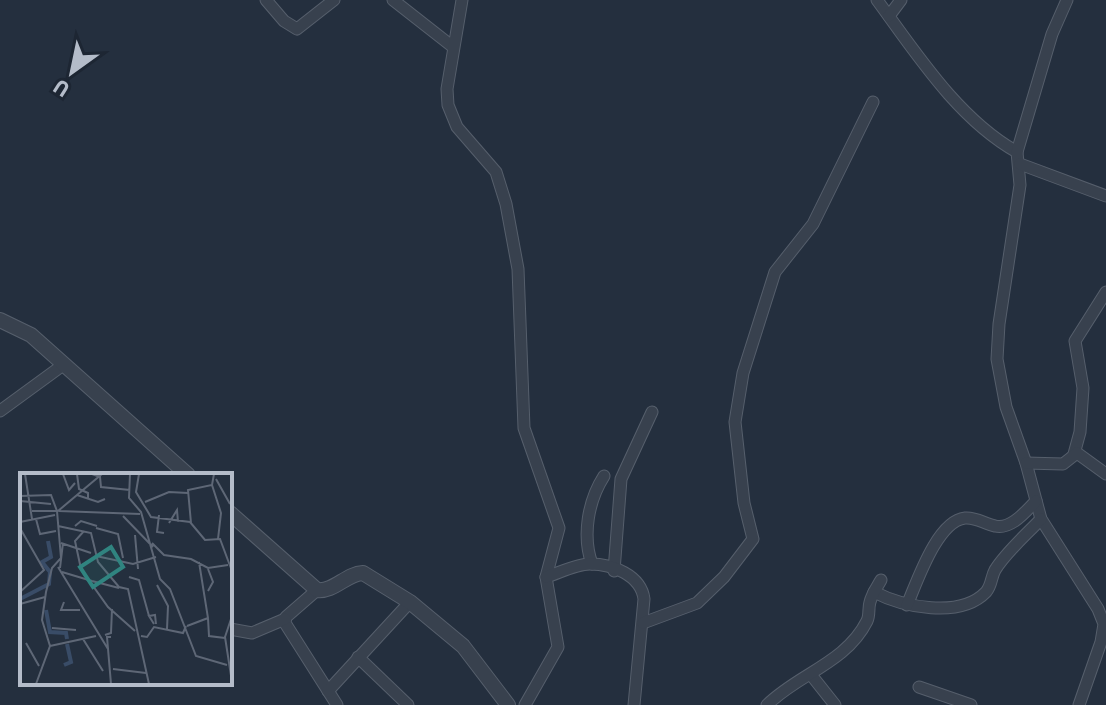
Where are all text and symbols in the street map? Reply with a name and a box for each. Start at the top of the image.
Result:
north arrow [32,32,112,112]
text: U [47,71,77,105]
inset map [20,473,232,685]

